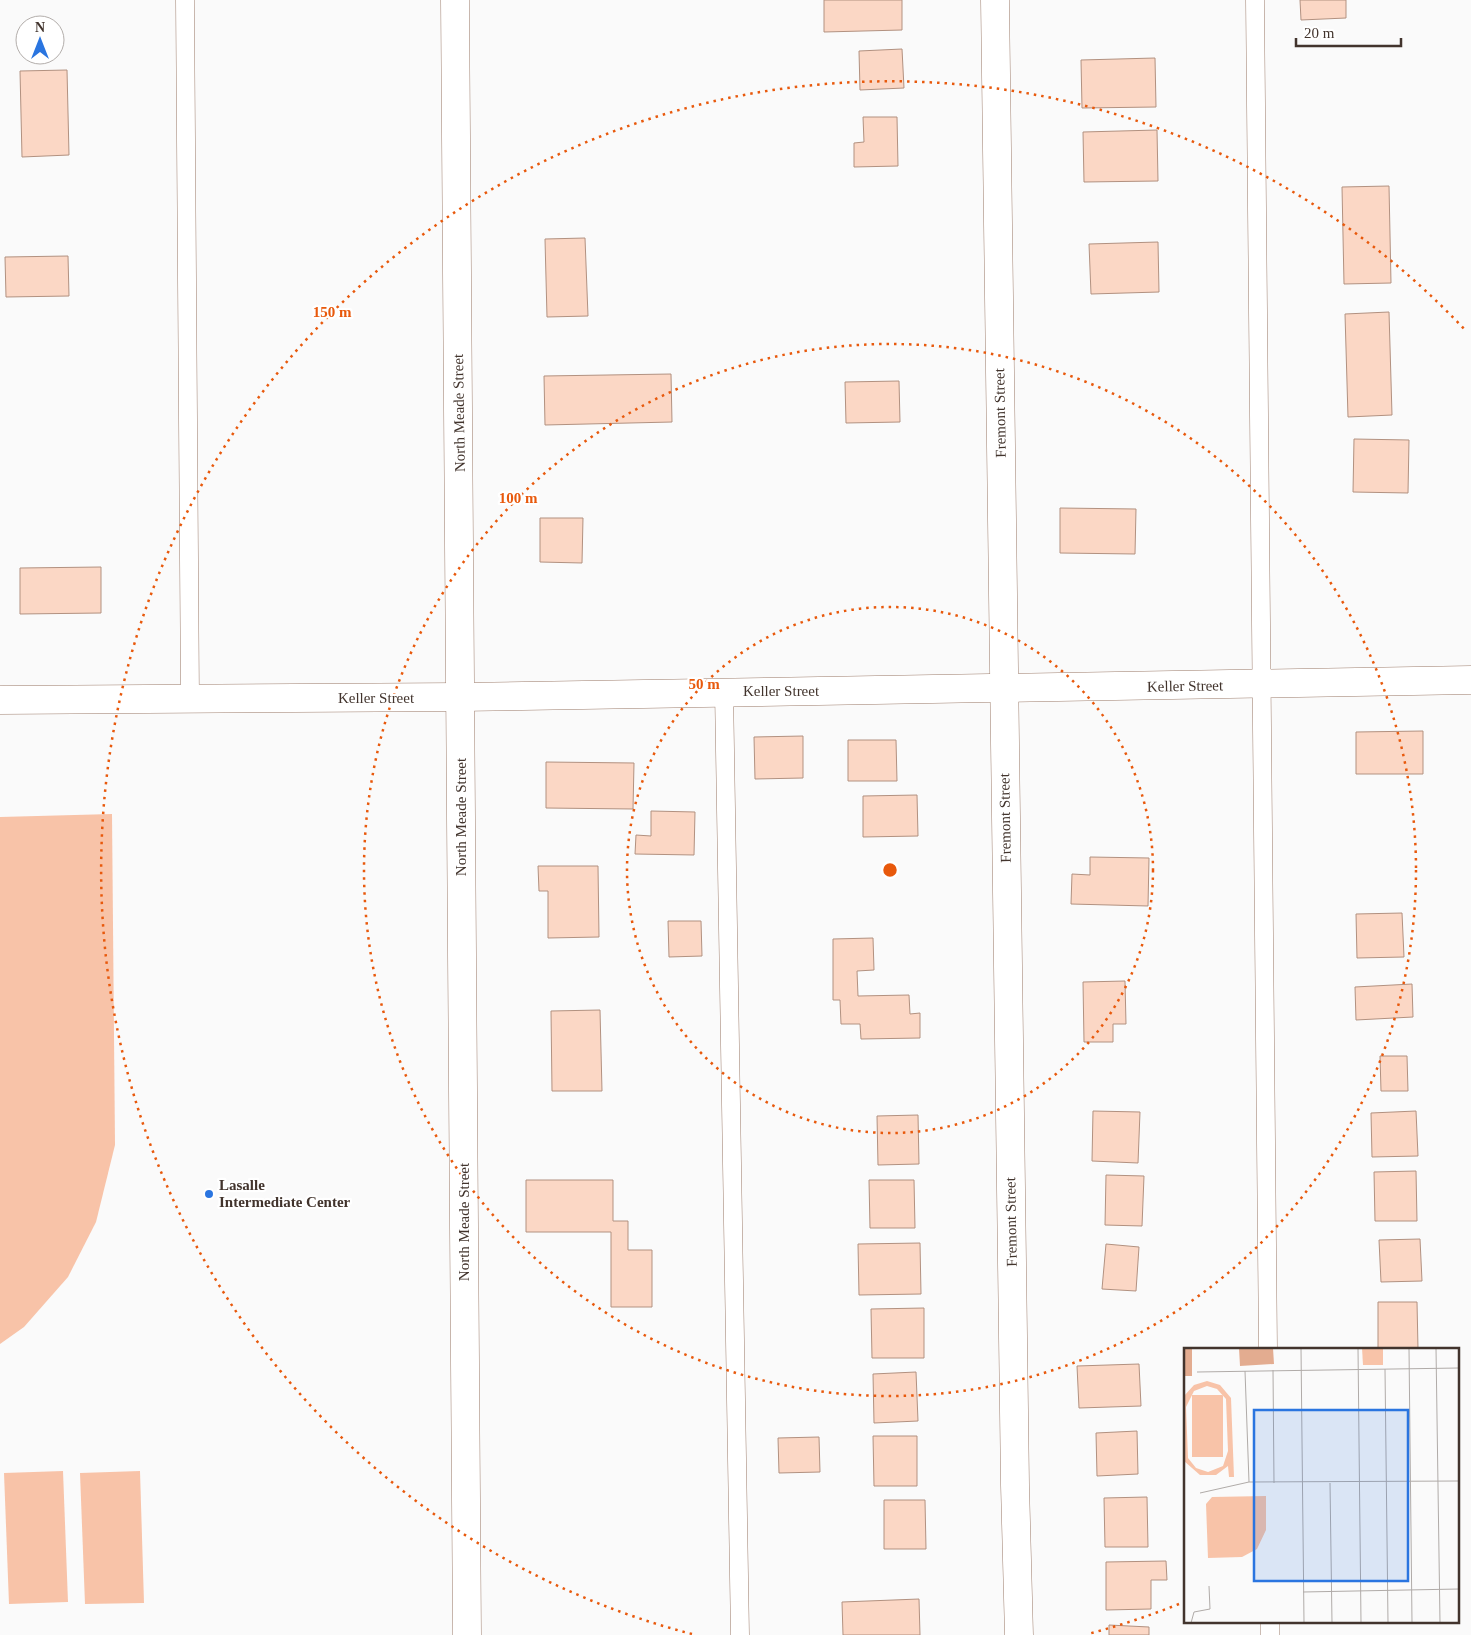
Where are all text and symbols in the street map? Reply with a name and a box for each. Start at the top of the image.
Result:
north arrow [15,15,65,65]
scale bar [1296,15,1401,47]
text: N [35,20,45,35]
text: 20 m [1304,25,1335,41]
text: 150 m [313,304,352,320]
street label: North Meade Street [450,353,468,472]
street label: Fremont Street [991,367,1009,458]
text: 100 m [499,490,538,506]
text: 50 m [688,676,720,692]
street label: Keller Street [1147,677,1224,695]
street label: Keller Street [743,683,820,699]
street label: Keller Street [338,690,415,706]
street label: North Meade Street [453,757,469,876]
street label: Fremont Street [996,772,1014,863]
centre of rings [881,861,899,879]
street label: North Meade Street [456,1162,472,1281]
street label: Fremont Street [1002,1176,1020,1267]
place label: Lasalle Intermediate Center [219,1177,351,1210]
marker: Lasalle Intermediate Center [203,1188,215,1200]
inset map [1184,1348,1458,1622]

